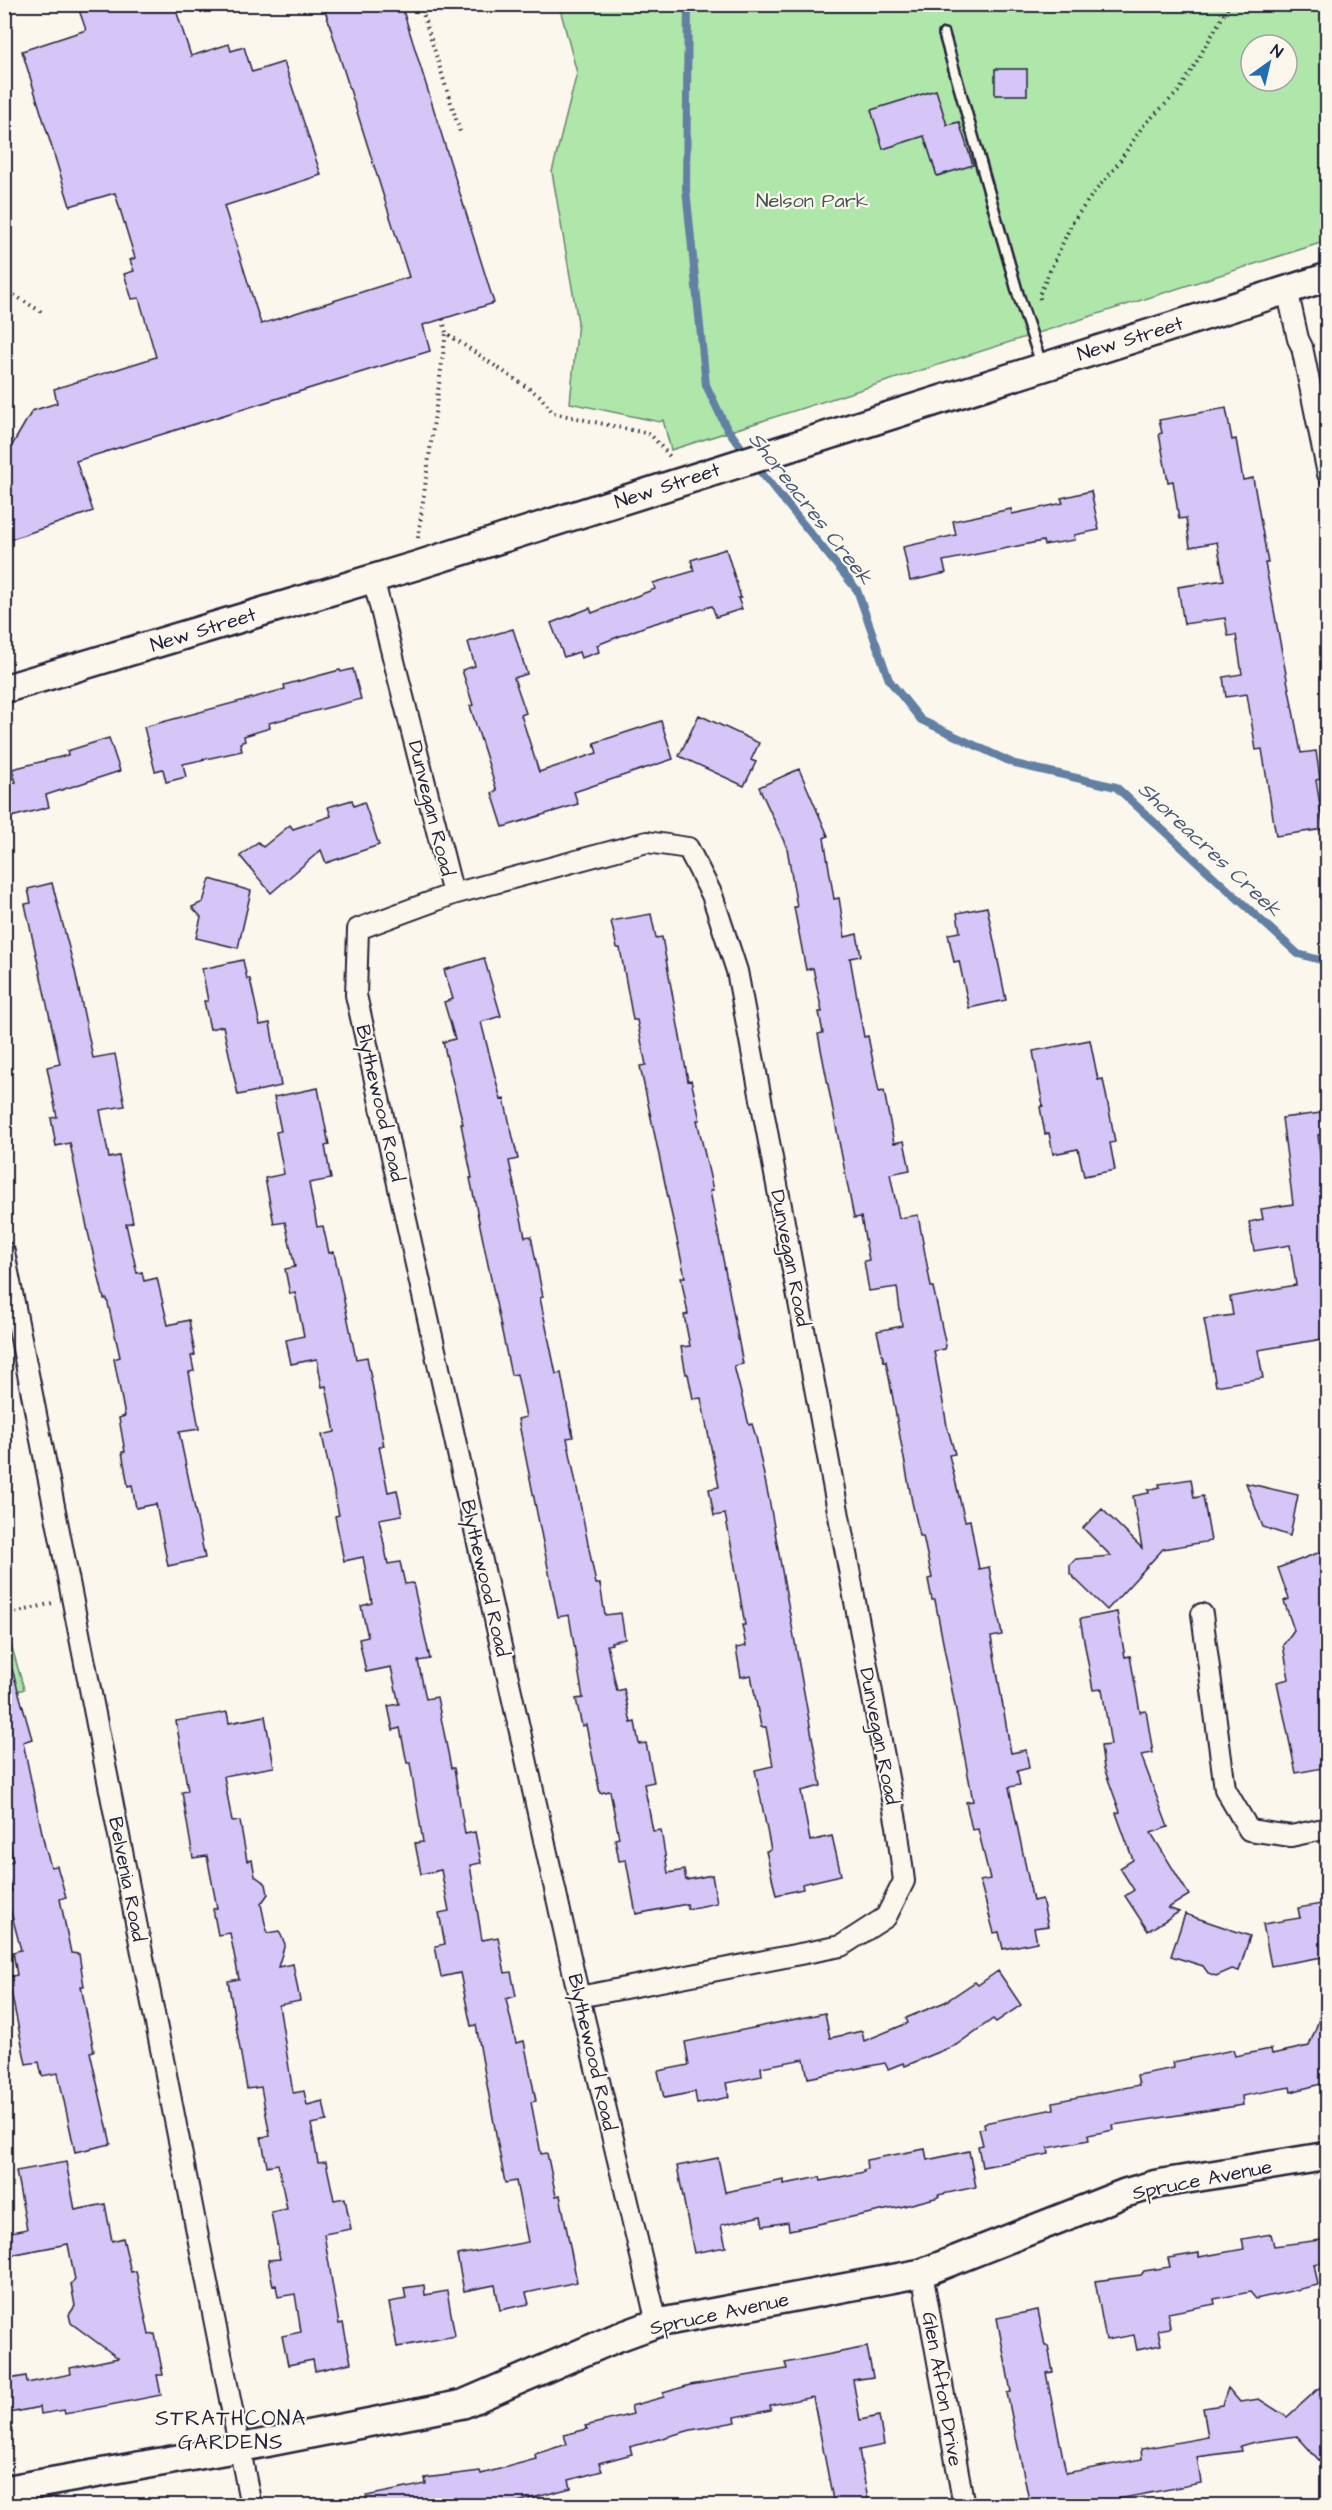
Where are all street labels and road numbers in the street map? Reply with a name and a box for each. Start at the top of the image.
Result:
street label: New Street [1074,310,1187,368]
street label: New Street [611,456,724,516]
street label: New Street [147,601,260,659]
street label: Dunvegan Road [400,738,461,879]
street label: Blythewood Road [347,1022,412,1185]
street label: Dunvegan Road [762,1187,817,1329]
street label: Blythewood Road [452,1497,517,1660]
street label: Dunvegan Road [851,1665,906,1807]
street label: Belvenia Road [101,1814,153,1944]
street label: Blythewood Road [559,1971,624,2134]
street label: Spruce Avenue [1130,2153,1275,2207]
street label: Spruce Avenue [647,2286,792,2342]
street label: Glen Afton Drive [915,2310,969,2469]

